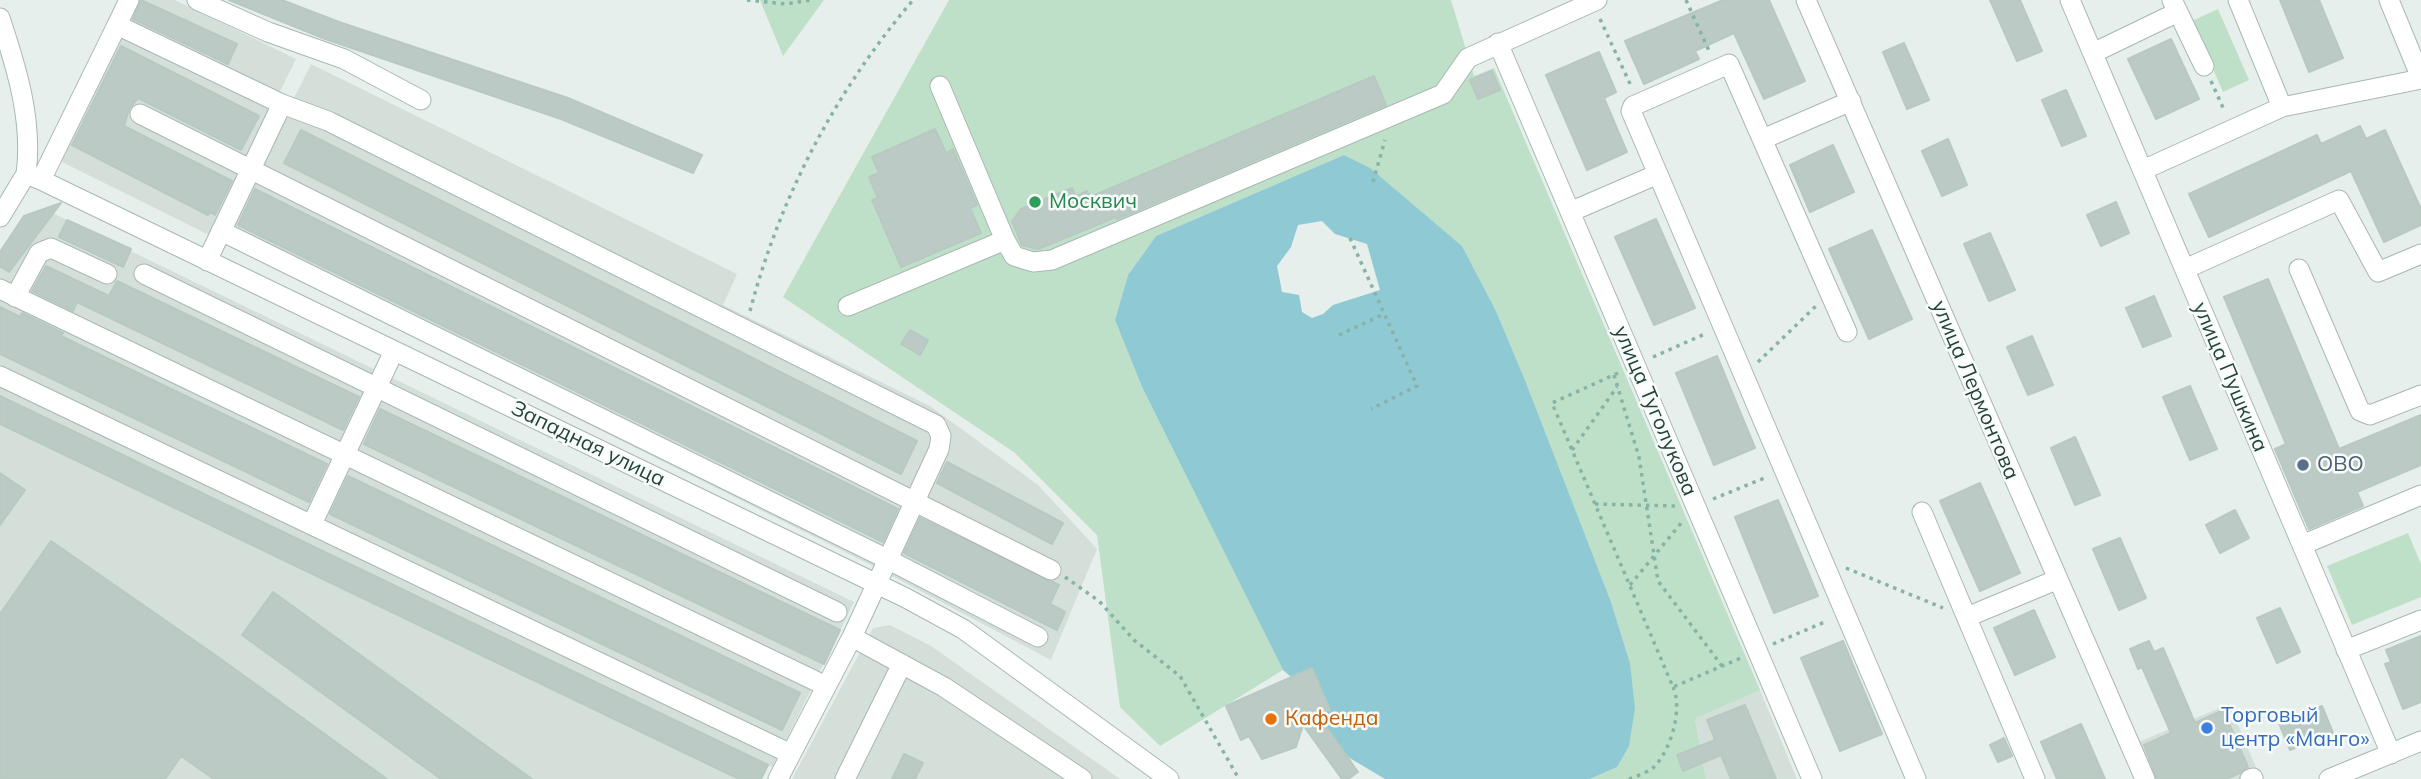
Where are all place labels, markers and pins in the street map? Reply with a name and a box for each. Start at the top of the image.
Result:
place label: Москвич [1049,189,1137,215]
marker: Москвич [1027,194,1043,210]
place label: ОВО [2317,452,2364,478]
marker: ОВО [2295,457,2311,473]
place label: Торговый центр «Манго» [2221,703,2370,753]
place label: Кафенда [1285,706,1379,732]
marker: Кафенда [1263,711,1279,727]
marker: Торговый центр «Манго» [2199,720,2215,736]

